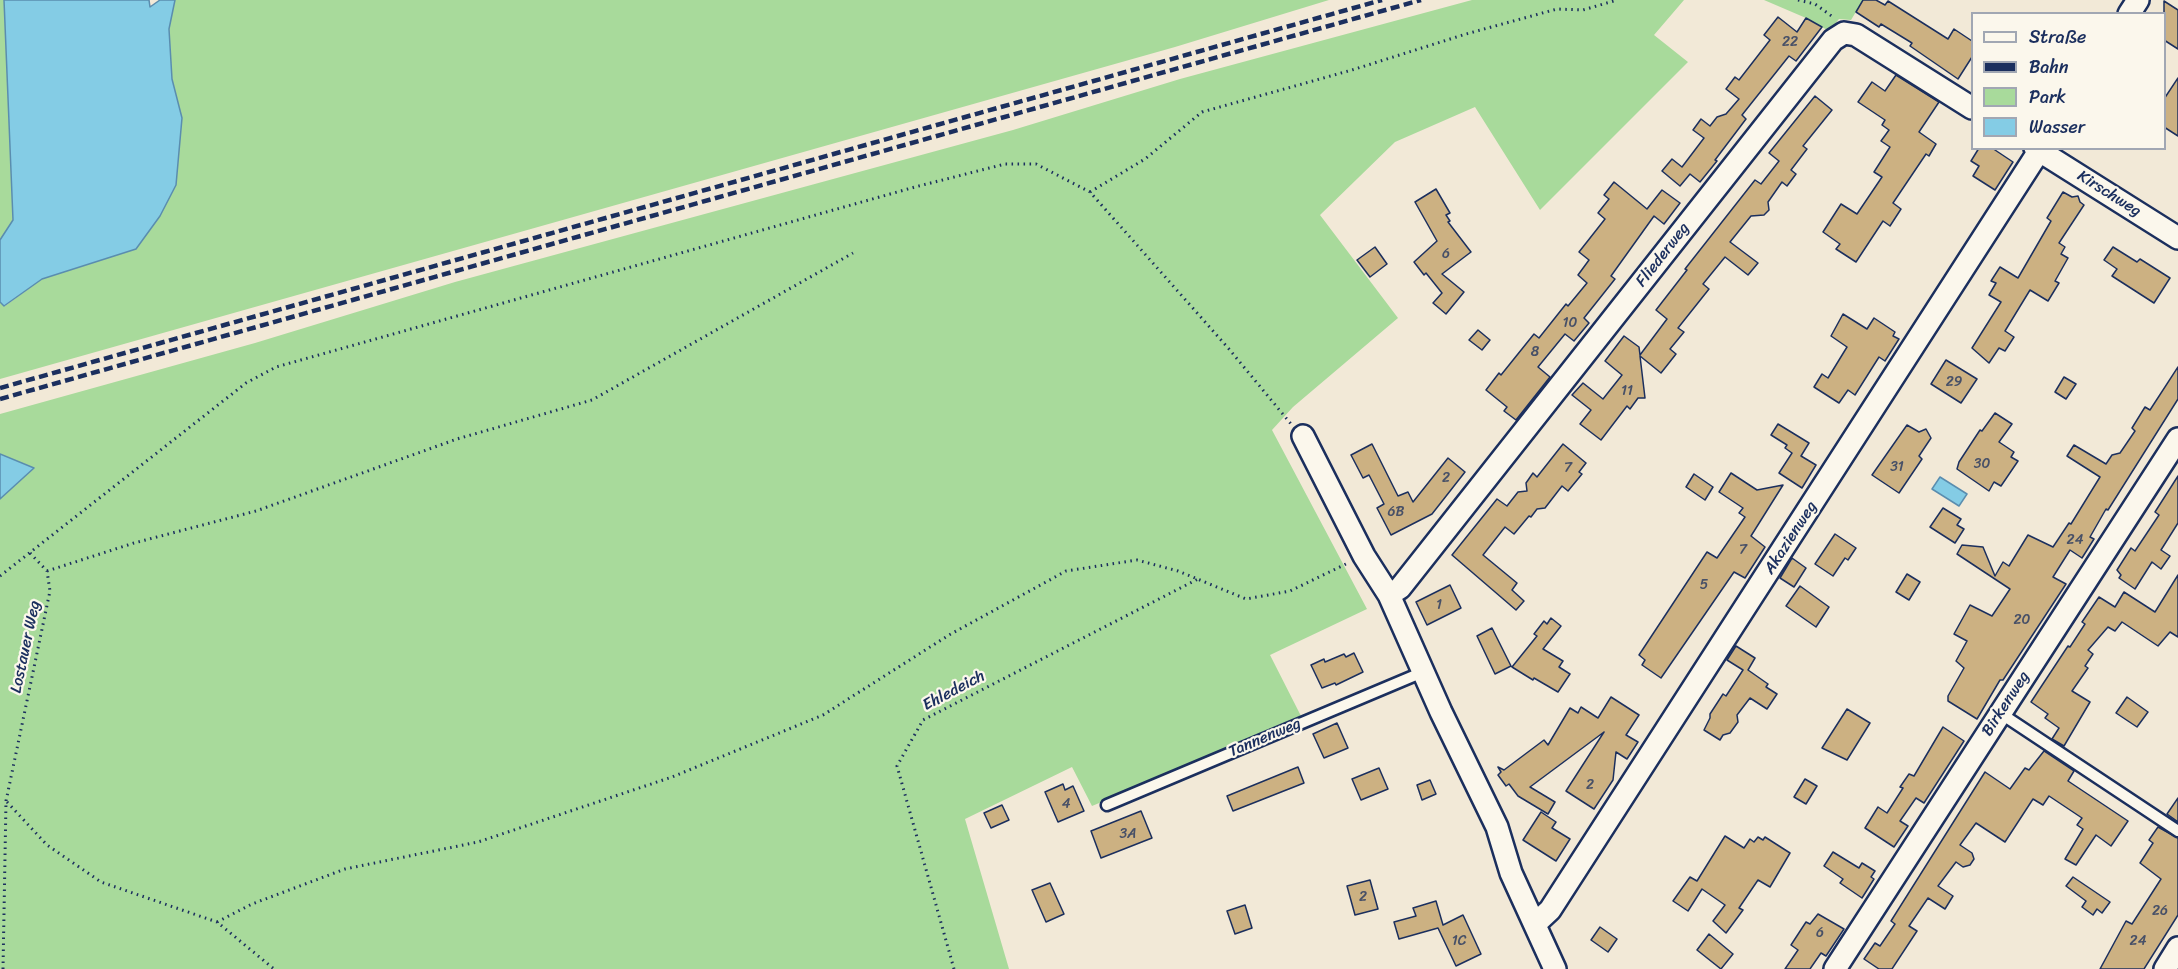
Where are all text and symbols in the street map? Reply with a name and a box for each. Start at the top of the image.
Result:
legend [1971,12,2166,150]
text: Straße [2029,21,2086,53]
house number: 22 [1782,34,1798,50]
text: Bahn [2029,51,2069,83]
text: Park [2029,81,2066,113]
text: Wasser [2029,111,2085,143]
street label: Kirschweg [2073,167,2145,221]
street label: Fliederweg [1632,219,1694,291]
house number: 6 [1442,246,1450,262]
house number: 10 [1563,315,1577,331]
house number: 8 [1531,344,1539,360]
house number: 29 [1946,374,1962,390]
house number: 11 [1621,383,1633,399]
house number: 30 [1974,456,1990,472]
house number: 31 [1890,459,1904,475]
house number: 7 [1564,460,1572,476]
house number: 2 [1442,470,1450,486]
street label: Akazienweg [1760,498,1822,578]
house number: 6B [1388,504,1404,520]
house number: 24 [2067,532,2083,548]
house number: 7 [1739,542,1747,558]
house number: 5 [1700,577,1708,593]
house number: 1 [1436,597,1442,613]
street label: Lostauer Weg [7,599,45,695]
house number: 20 [2014,612,2030,628]
street label: Ehledeich [920,667,988,715]
street label: Birkenweg [1978,668,2034,740]
street label: Tannenweg [1226,714,1304,762]
house number: 2 [1586,777,1594,793]
house number: 4 [1062,796,1070,812]
house number: 3A [1120,826,1136,842]
house number: 2 [1359,889,1367,905]
house number: 26 [2152,903,2168,919]
house number: 6 [1816,925,1824,941]
house number: 1C [1452,933,1466,949]
house number: 24 [2130,933,2146,949]

